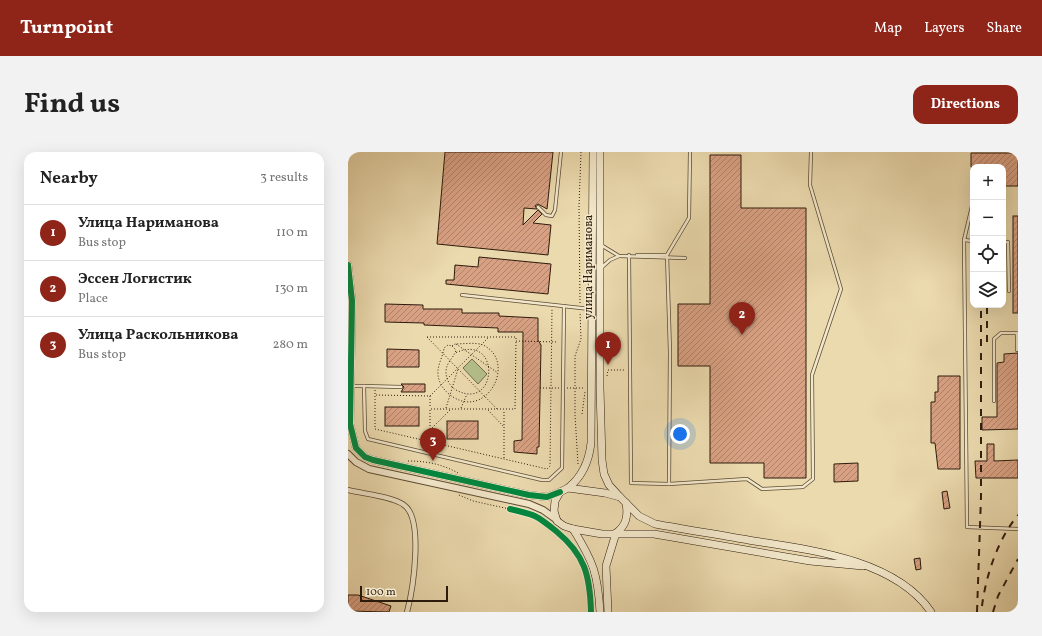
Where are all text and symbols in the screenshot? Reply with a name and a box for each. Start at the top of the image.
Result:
text: Turnpoint [20,15,113,41]
text: Map [874,19,902,38]
text: Layers [924,19,964,38]
text: Share [986,19,1022,38]
text: Find us [24,85,120,124]
button: Directions [913,85,1018,124]
map controls [970,164,1006,308]
button: + [970,164,1006,200]
text: Nearby [40,167,98,190]
text: 3 results [260,169,308,187]
button: − [970,200,1006,236]
text: Улица Нариманова [78,213,219,234]
street label: улица Нариманова [581,215,597,319]
text: 1 [50,224,56,242]
text: 110 m [276,224,308,242]
text: Bus stop [78,234,126,252]
button: locate [970,236,1006,272]
text: Эссен Логистик [78,269,192,290]
button: layers [970,272,1006,308]
text: 2 [50,280,56,298]
text: 130 m [275,280,308,298]
text: Place [78,290,108,308]
pin: 2 [729,302,755,335]
text: Улица Раскольникова [78,325,239,346]
pin: 1 [595,332,621,365]
text: 3 [50,336,56,354]
text: 280 m [272,336,308,354]
text: Bus stop [78,346,126,364]
your location [670,424,690,444]
pin: 3 [420,428,446,461]
scale bar [360,584,448,603]
text: 100 m [366,585,396,600]

